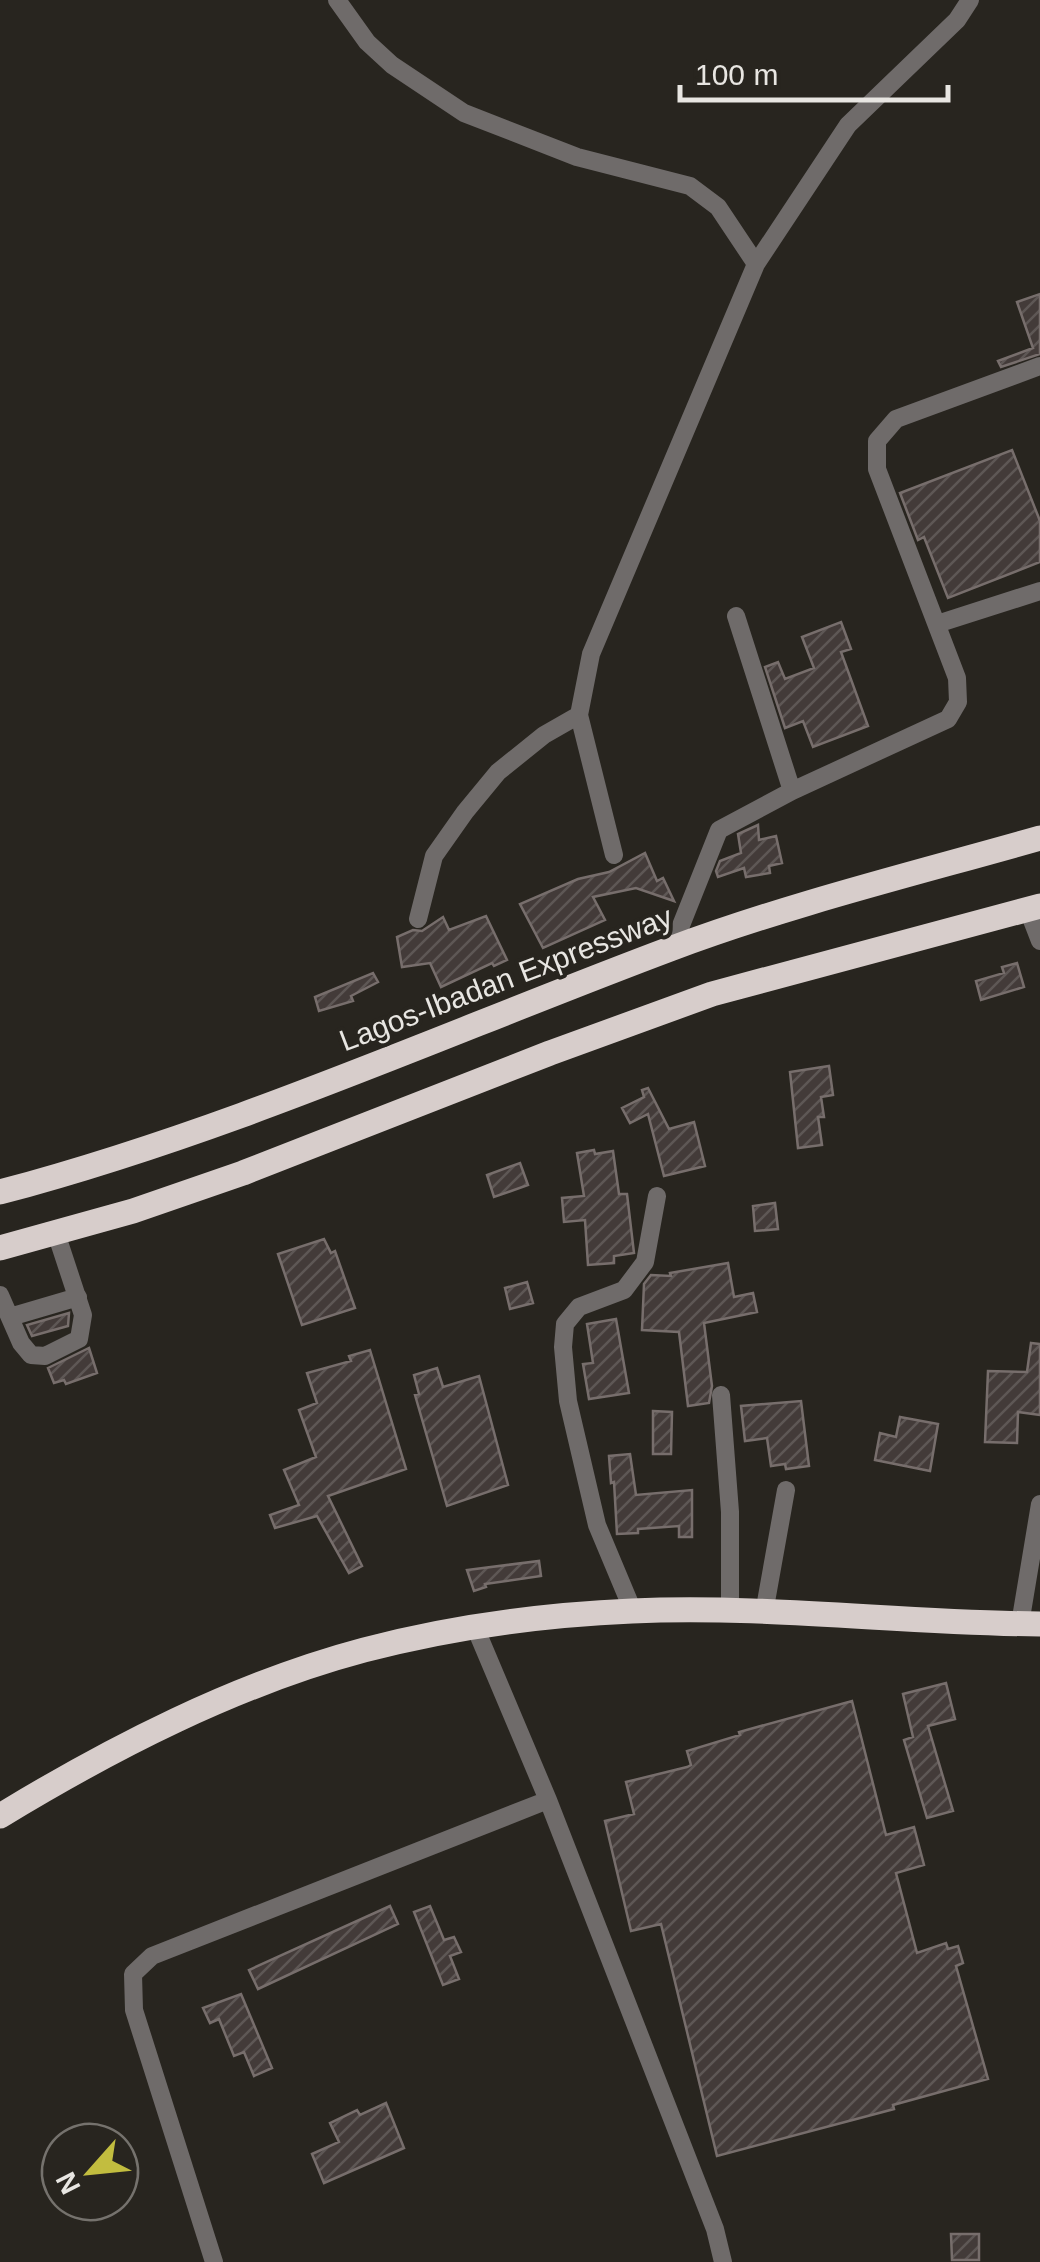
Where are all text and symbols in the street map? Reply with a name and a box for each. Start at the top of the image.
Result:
scale bar [680,40,948,102]
text: 100 m [695,58,778,91]
street label: Lagos-Ibadan Expressway [335,900,677,1057]
north arrow [40,2122,140,2222]
text: N [50,2167,87,2199]

